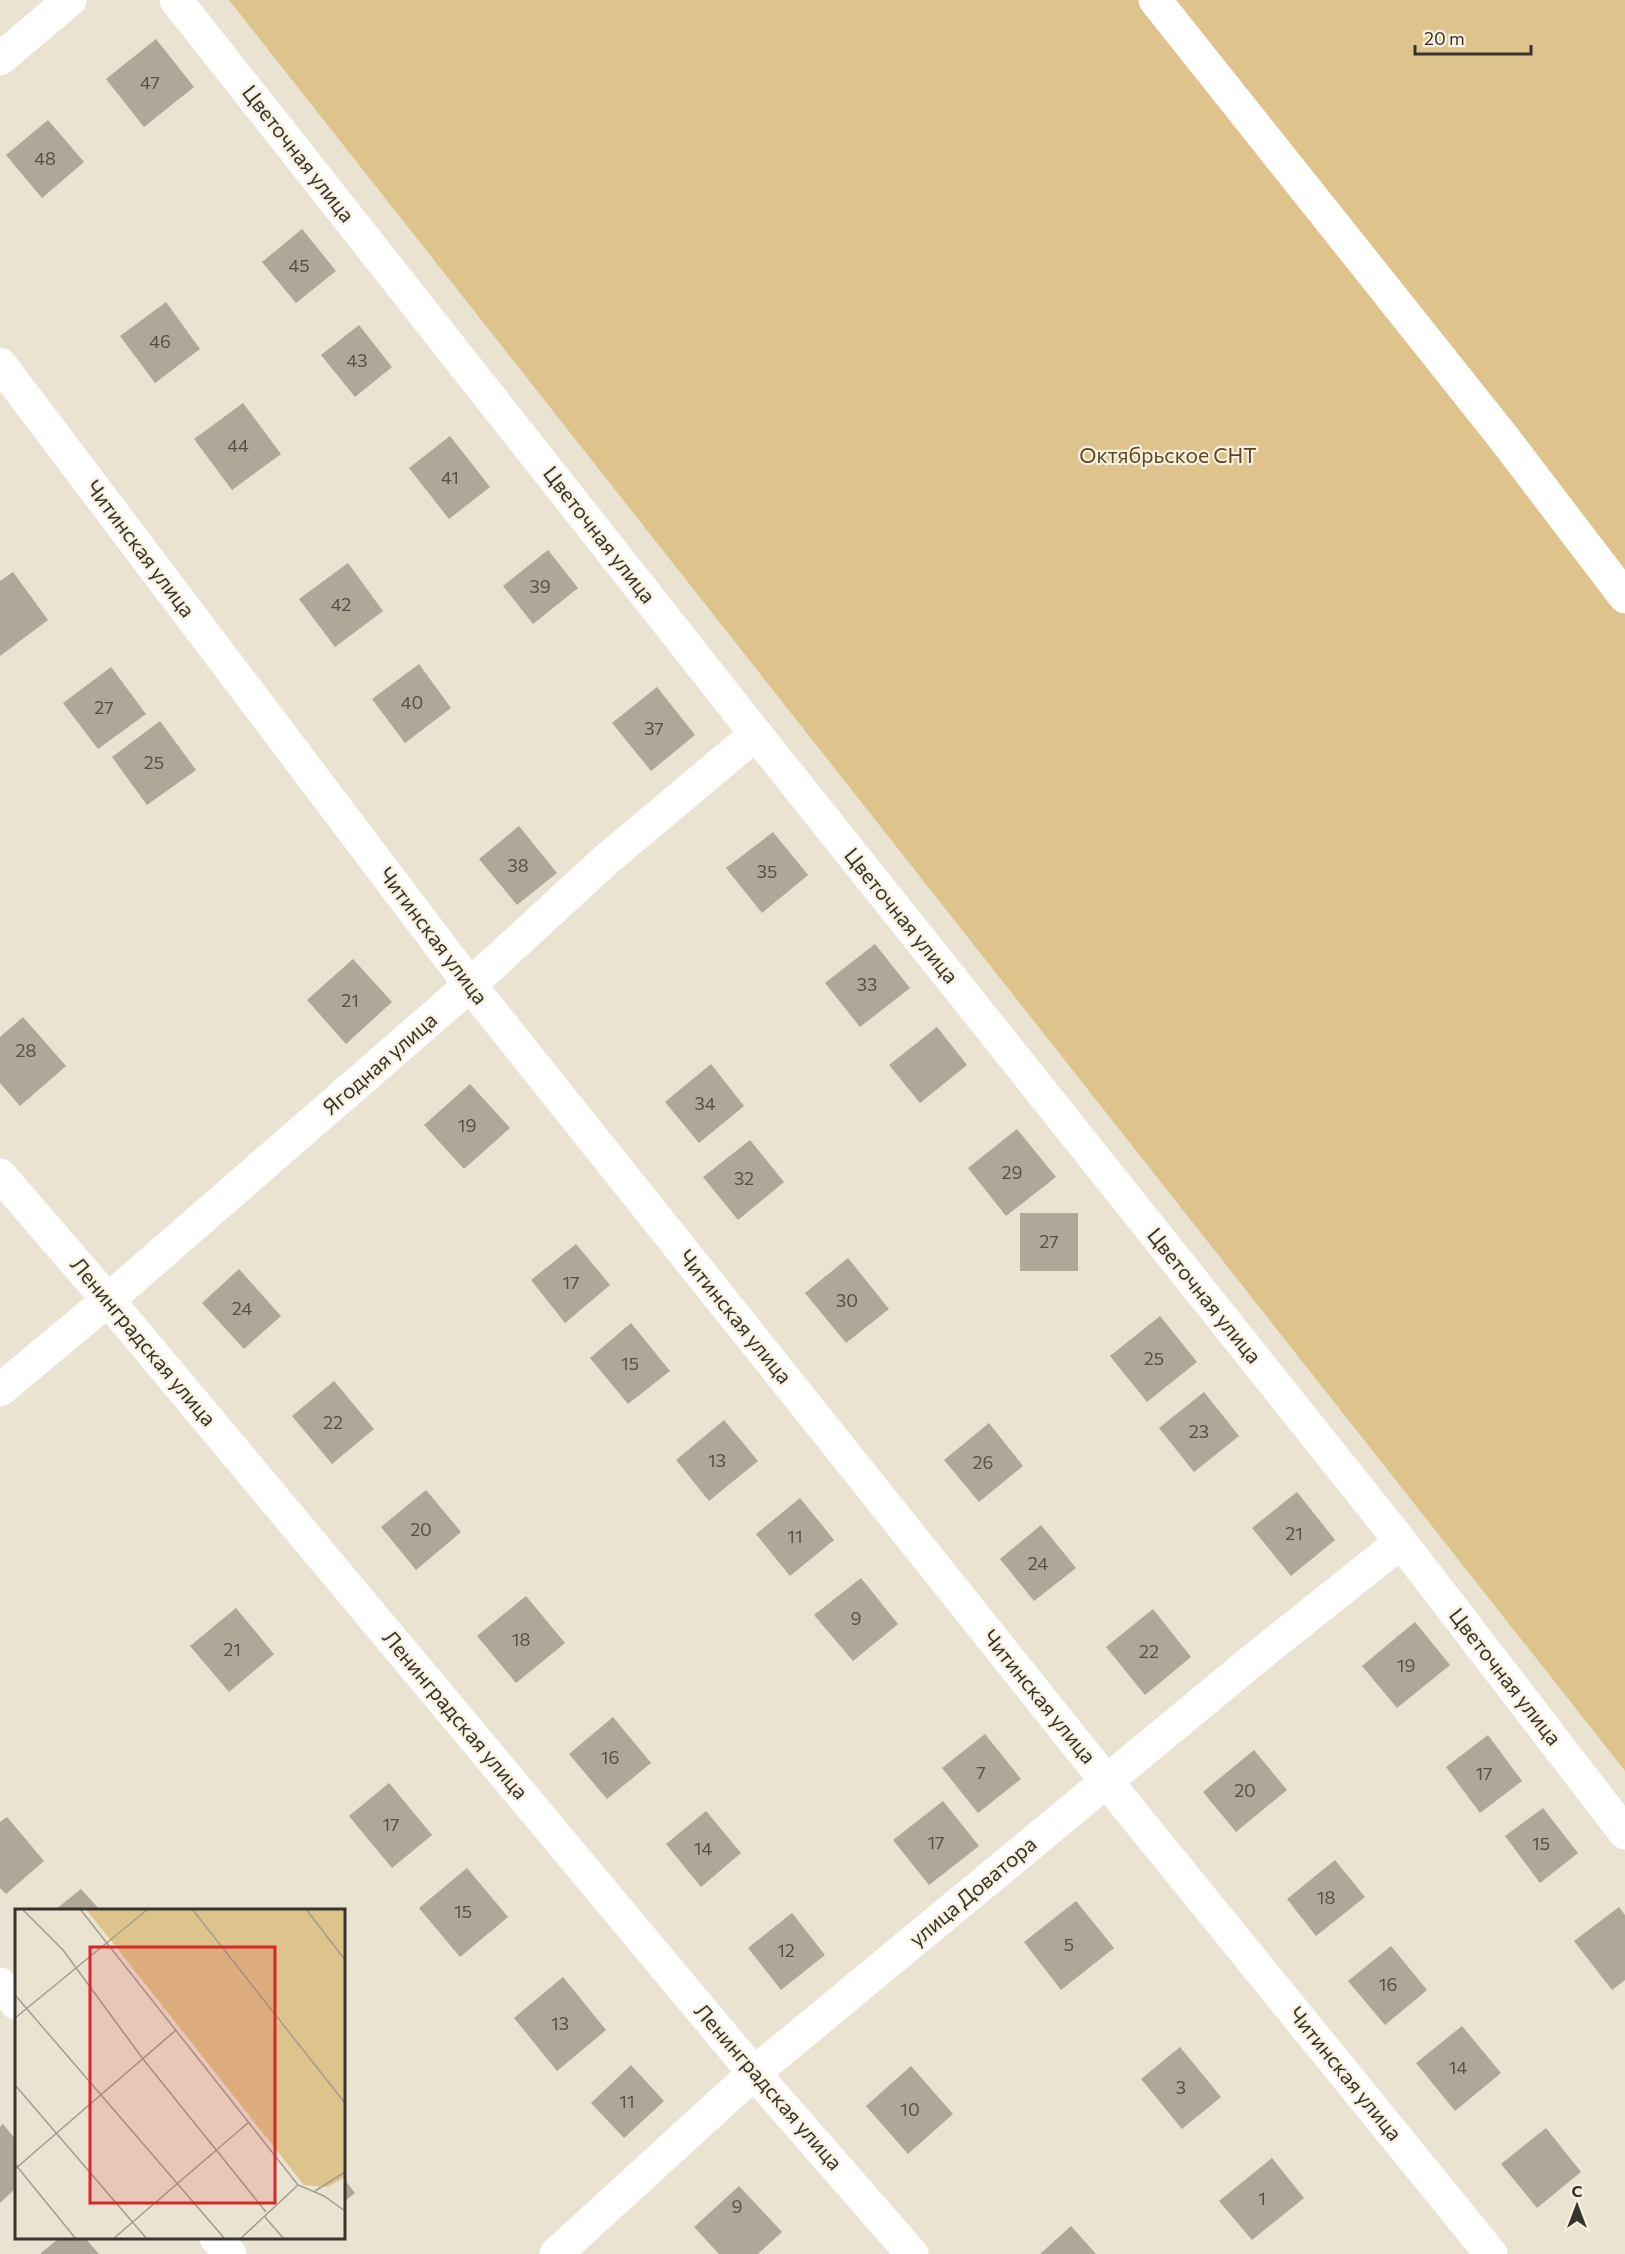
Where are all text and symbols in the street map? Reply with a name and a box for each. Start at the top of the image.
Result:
scale bar [1415,18,1530,56]
text: 20 m [1424,27,1465,49]
house number: 47 [140,71,160,93]
street label: Цветочная улица [238,80,360,227]
house number: 48 [34,147,56,169]
house number: 45 [288,254,310,276]
house number: 46 [149,330,171,352]
house number: 43 [346,349,368,371]
house number: 44 [227,434,249,456]
park label: Октябрьское СНТ [1079,442,1257,467]
street label: Цветочная улица [539,461,661,608]
house number: 41 [441,466,459,488]
street label: Читинская улица [82,475,201,622]
house number: 39 [529,575,551,597]
house number: 42 [331,593,351,615]
house number: 40 [401,691,423,713]
house number: 27 [94,696,114,718]
house number: 37 [644,717,664,739]
house number: 25 [144,751,164,773]
street label: Цветочная улица [840,842,964,988]
house number: 38 [507,854,529,876]
house number: 35 [757,860,777,882]
street label: Читинская улица [375,862,494,1009]
house number: 33 [857,973,877,995]
house number: 21 [341,989,359,1011]
street label: Ягодная улица [317,1006,441,1119]
house number: 28 [16,1039,37,1061]
house number: 34 [694,1092,716,1114]
house number: 19 [458,1114,476,1136]
house number: 29 [1002,1161,1022,1183]
house number: 32 [734,1167,754,1189]
street label: Цветочная улица [1143,1222,1267,1368]
house number: 27 [1039,1230,1059,1252]
street label: Читинская улица [674,1244,798,1388]
street label: Ленинградская улица [66,1252,222,1430]
house number: 17 [562,1271,580,1293]
house number: 30 [836,1289,858,1311]
house number: 24 [232,1297,252,1319]
house number: 25 [1144,1347,1164,1369]
house number: 15 [621,1352,639,1374]
house number: 22 [323,1411,343,1433]
house number: 23 [1189,1420,1209,1442]
house number: 13 [708,1449,726,1471]
house number: 26 [973,1451,993,1473]
house number: 20 [410,1518,432,1540]
house number: 21 [1285,1522,1303,1544]
house number: 11 [787,1525,803,1547]
house number: 24 [1028,1552,1048,1574]
street label: Цветочная улица [1445,1603,1567,1750]
house number: 9 [851,1607,861,1629]
street label: Читинская улица [978,1624,1102,1768]
street label: Ленинградская улица [378,1625,534,1803]
house number: 18 [512,1628,530,1650]
house number: 21 [223,1638,241,1660]
house number: 22 [1139,1640,1159,1662]
house number: 19 [1397,1654,1415,1676]
house number: 16 [601,1746,619,1768]
house number: 7 [976,1761,986,1783]
house number: 17 [1475,1762,1493,1784]
house number: 20 [1234,1779,1256,1801]
house number: 17 [382,1813,400,1835]
street label: улица Доватора [904,1831,1041,1951]
house number: 17 [927,1831,945,1853]
house number: 15 [1532,1832,1550,1854]
house number: 14 [694,1837,712,1859]
house number: 18 [1317,1886,1335,1908]
house number: 15 [454,1900,472,1922]
inset map [15,1909,345,2239]
house number: 5 [1064,1933,1074,1955]
house number: 12 [777,1939,795,1961]
house number: 16 [1379,1973,1397,1995]
street label: Ленинградская улица [690,1998,848,2174]
street label: Читинская улица [1284,2001,1408,2145]
house number: 13 [551,2012,569,2034]
house number: 14 [1449,2056,1467,2078]
house number: 3 [1176,2076,1186,2098]
house number: 11 [619,2090,635,2112]
house number: 10 [900,2098,920,2120]
north arrow [1547,2176,1607,2236]
text: С [1572,2181,1583,2200]
house number: 1 [1258,2187,1266,2209]
house number: 9 [732,2195,742,2217]

